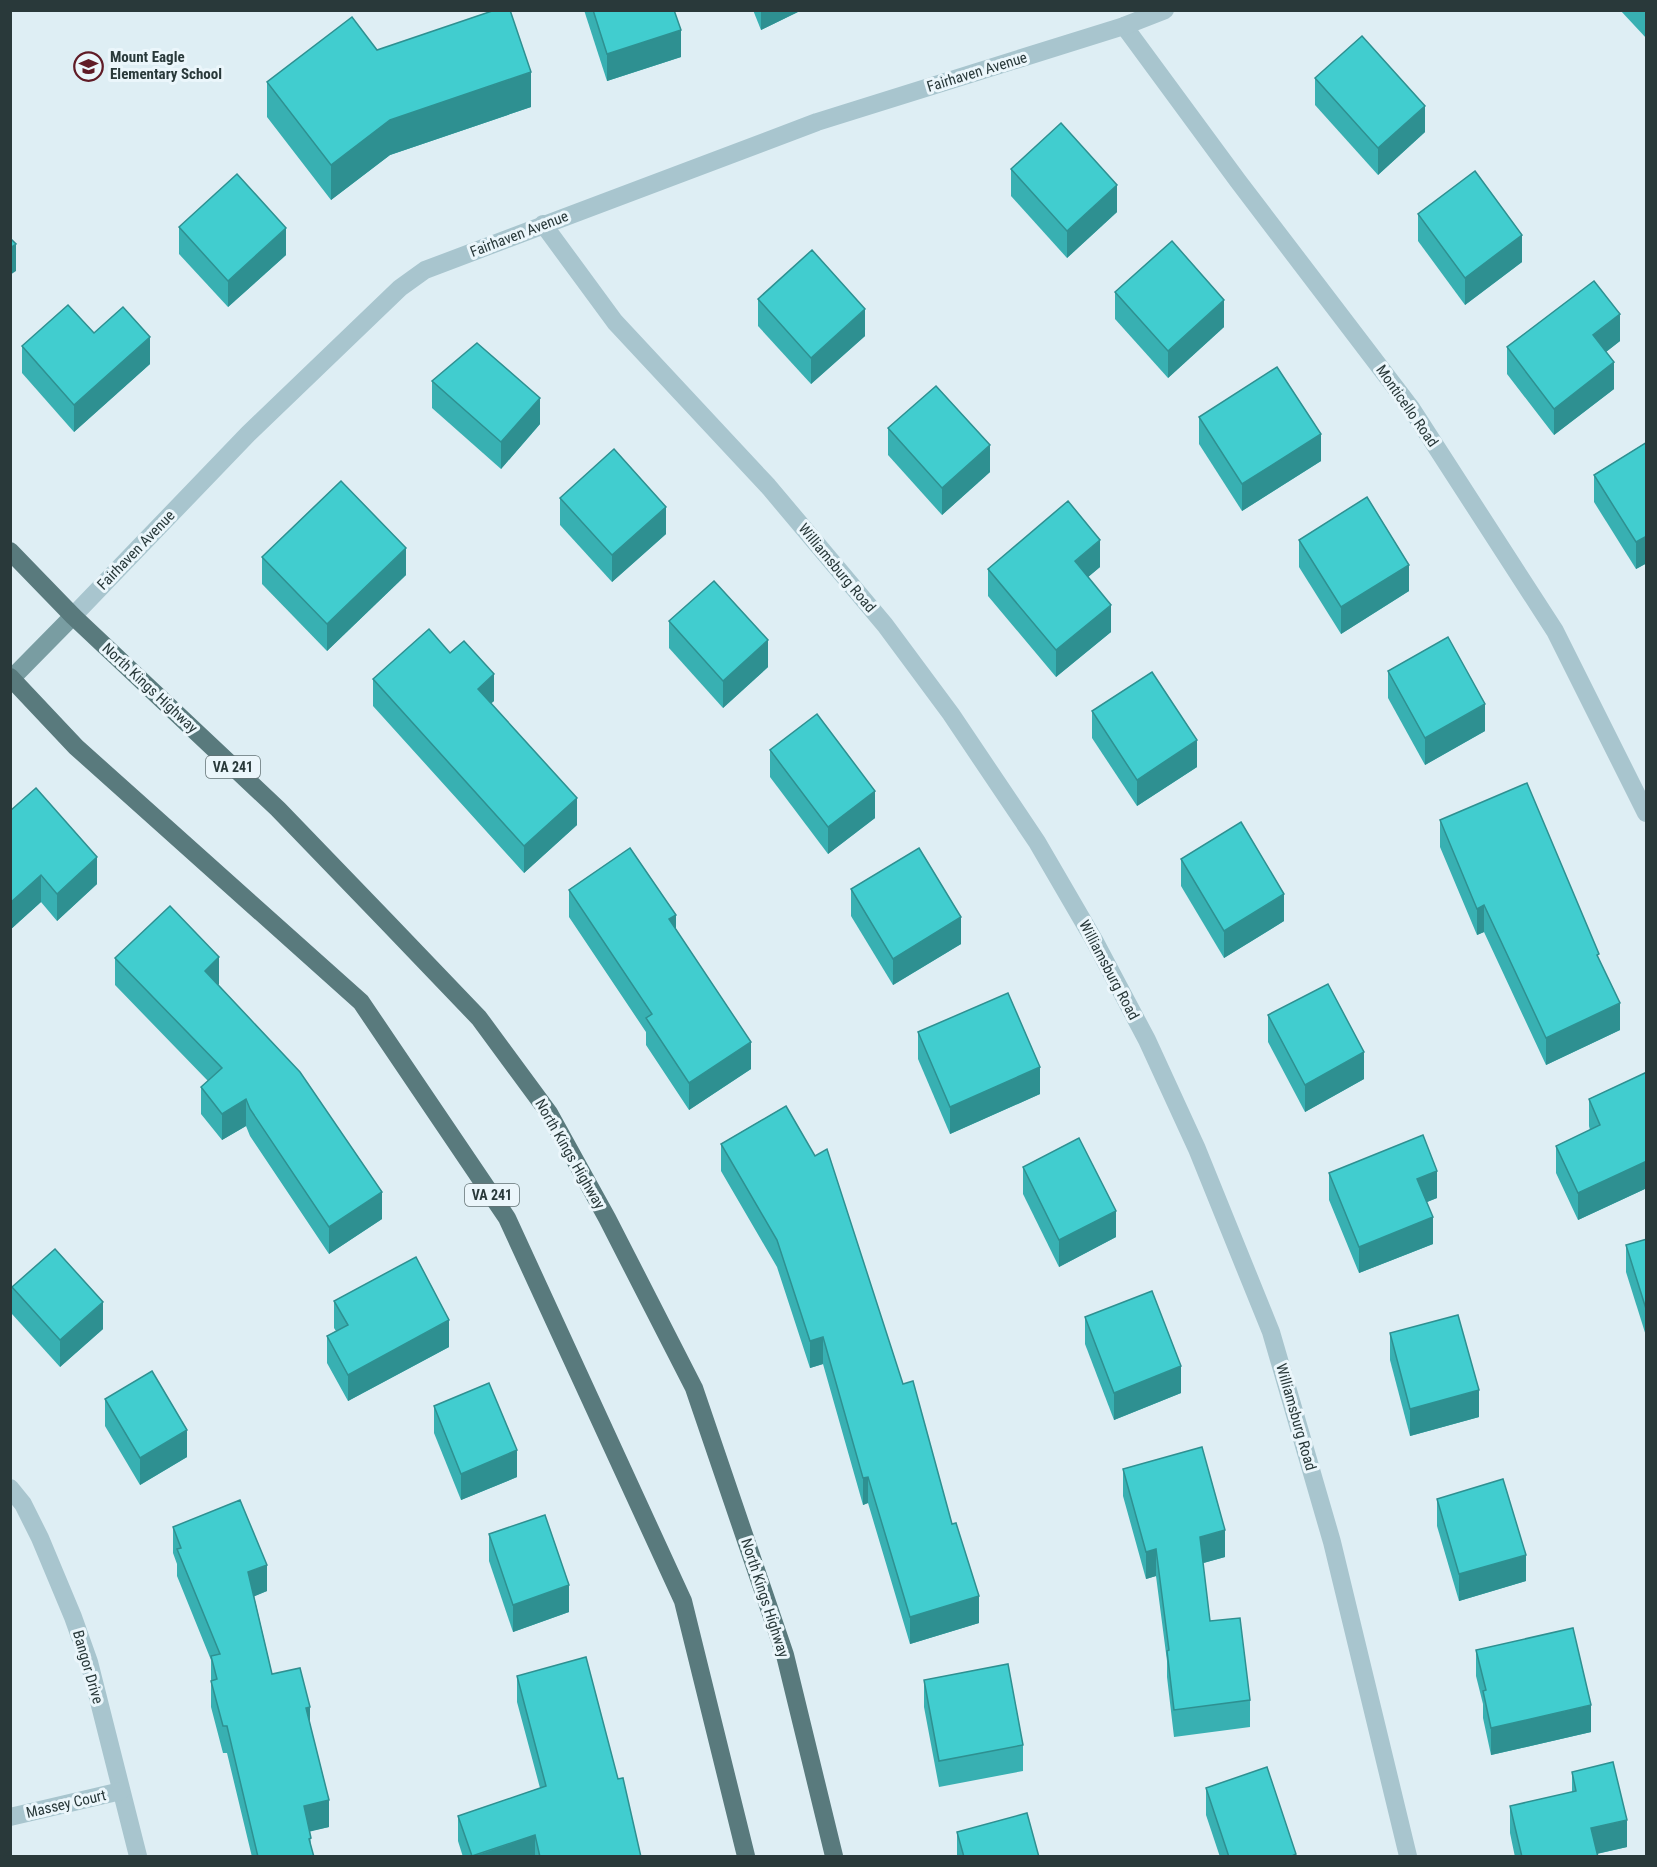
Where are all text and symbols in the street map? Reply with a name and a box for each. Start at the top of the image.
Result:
place label: Mount Eagle Elementary School [110,48,222,83]
street label: Fairhaven Avenue [925,48,1029,96]
school or university icon: Mount Eagle Elementary School [73,50,105,82]
street label: Fairhaven Avenue [467,207,571,261]
street label: Monticello Road [1372,362,1442,450]
street label: Fairhaven Avenue [93,506,179,594]
street label: Williamsburg Road [795,520,879,616]
street label: North Kings Highway [99,639,201,737]
road number: VA 241 [206,756,260,778]
street label: Williamsburg Road [1075,917,1143,1023]
street label: North Kings Highway [531,1096,609,1212]
road number: VA 241 [465,1184,519,1206]
street label: Williamsburg Road [1272,1361,1320,1473]
street label: North Kings Highway [737,1536,793,1660]
street label: Bangor Drive [69,1628,107,1706]
street label: Massey Court [24,1786,108,1822]

